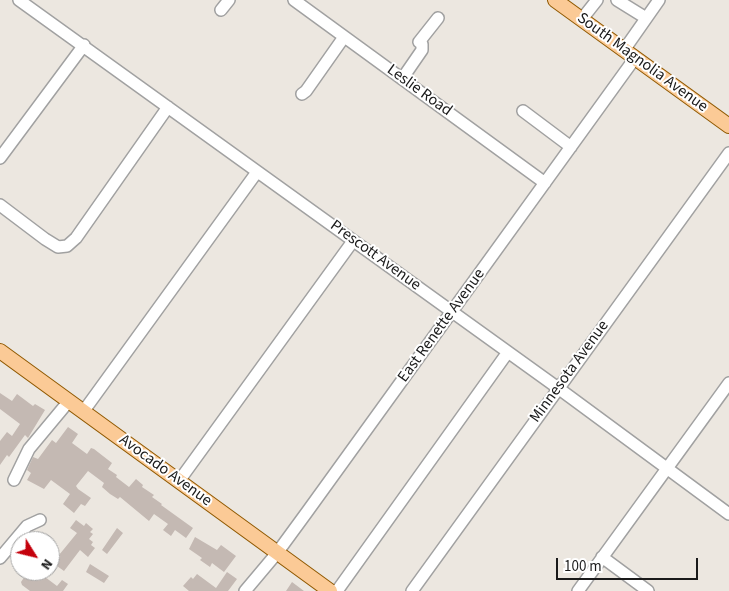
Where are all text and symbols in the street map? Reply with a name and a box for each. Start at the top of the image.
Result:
street label: South Magnolia Avenue [573,9,711,117]
street label: Leslie Road [383,61,455,121]
street label: Prescott Avenue [326,217,424,295]
street label: East Renette Avenue [394,265,490,387]
street label: Minnesota Avenue [526,317,614,427]
street label: Avocado Avenue [115,431,215,511]
north arrow [10,531,60,581]
scale bar [559,548,702,580]
text: N [35,555,57,574]
text: 100 m [564,556,602,577]

